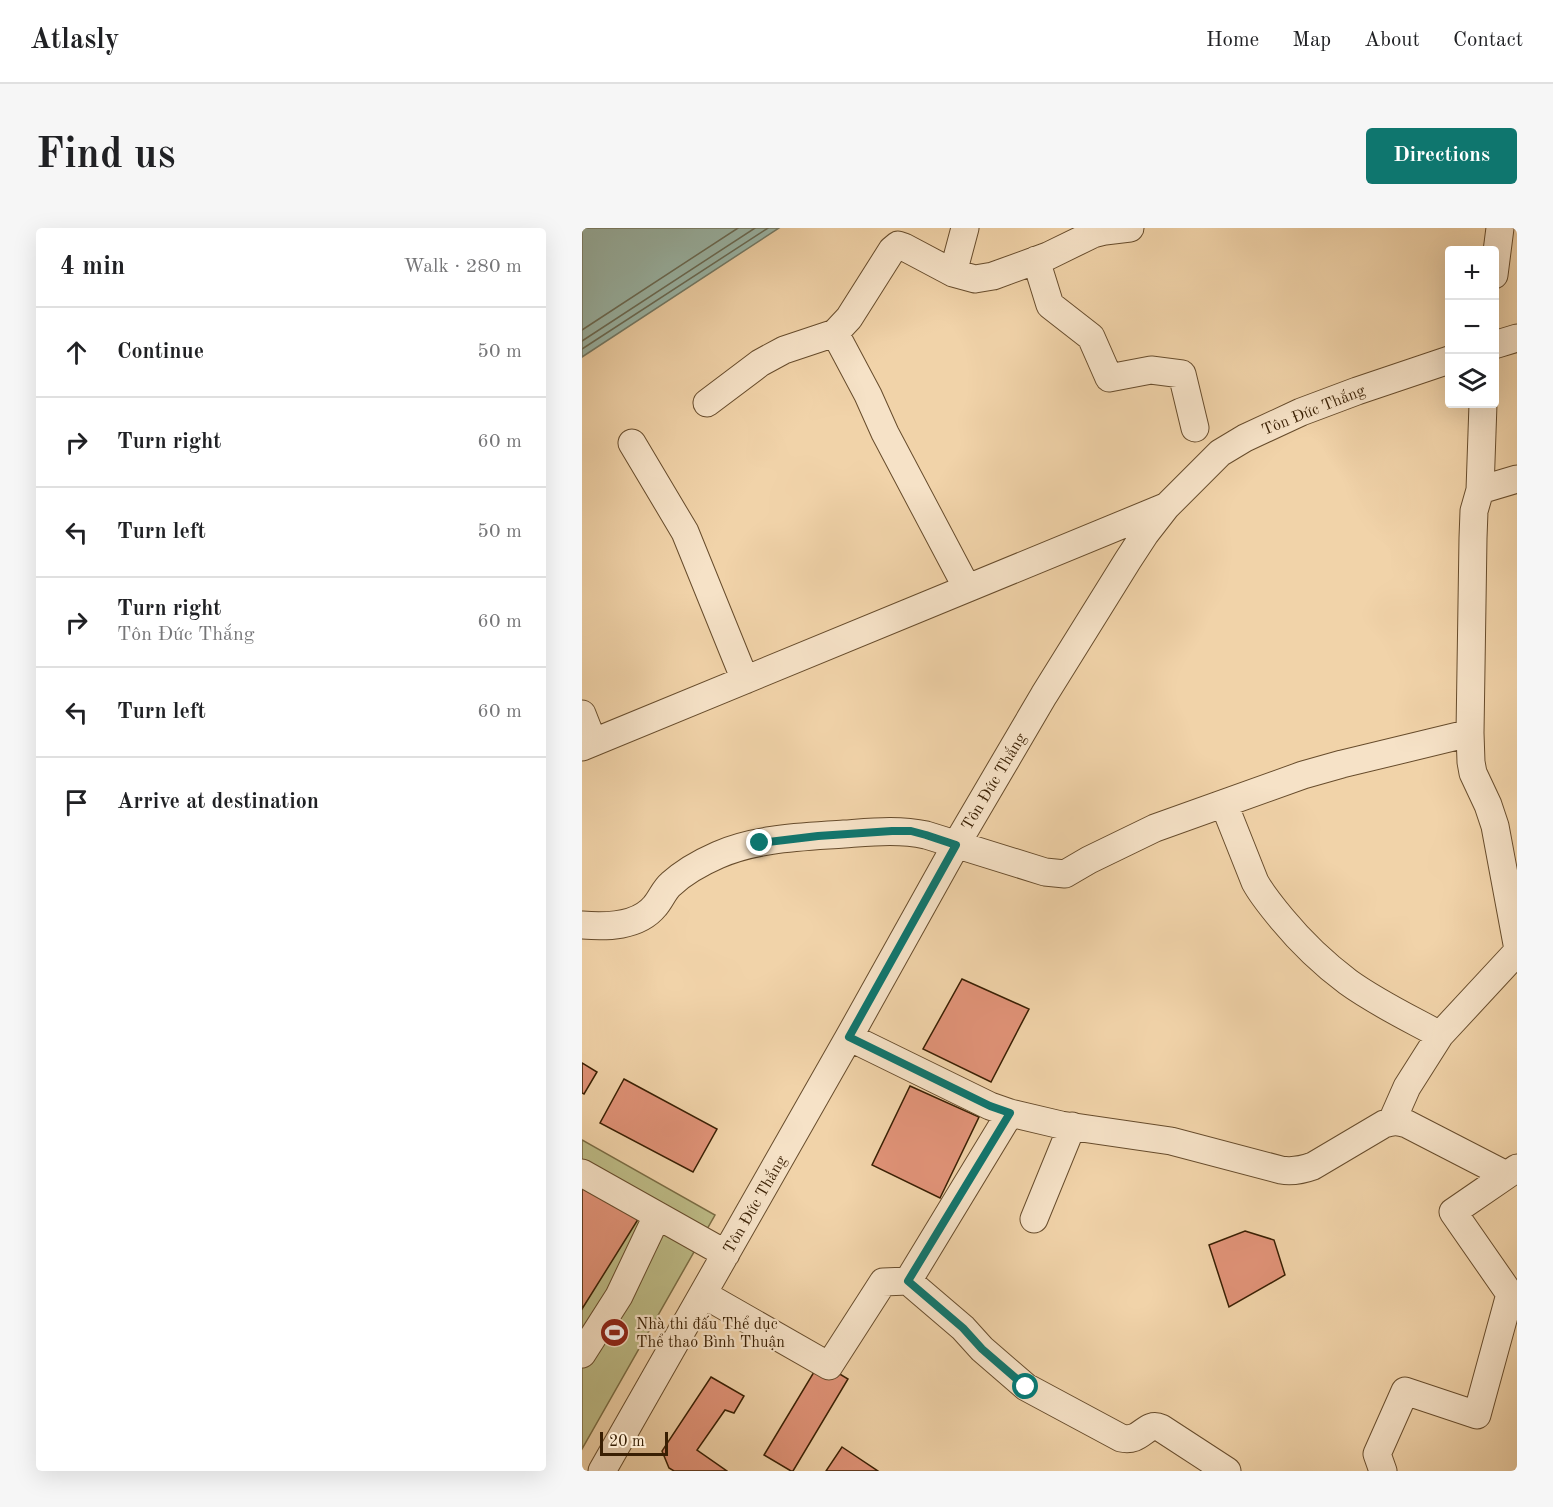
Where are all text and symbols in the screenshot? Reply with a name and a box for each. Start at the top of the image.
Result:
text: Atlasly [30,27,120,55]
text: Home [1206,30,1259,51]
text: Map [1292,30,1331,51]
text: About [1364,30,1420,51]
text: Contact [1453,30,1523,51]
button: Directions [1366,128,1517,184]
text: Find us [36,135,175,177]
map controls [1445,246,1499,408]
button: + [1445,246,1499,300]
text: 4 min [60,254,125,280]
text: Walk · 280 m [403,257,522,277]
button: − [1445,300,1499,354]
icon: ahead [60,336,93,369]
text: Continue [117,341,204,363]
text: 50 m [477,342,522,362]
button: layers [1445,354,1499,408]
street label: Tôn Đức Thắng [1259,380,1368,439]
icon: right [60,426,93,459]
text: Turn right [117,431,221,453]
text: 60 m [477,432,522,452]
icon: left [60,516,93,549]
text: Turn left [117,521,206,543]
text: 50 m [477,522,522,542]
text: Turn right [117,598,221,620]
icon: right [60,606,93,639]
text: 60 m [477,612,522,632]
text: Tôn Đức Thắng [117,625,255,645]
icon: left [60,696,93,729]
text: Turn left [117,701,206,723]
text: 60 m [477,702,522,722]
street label: Tôn Đức Thắng [957,729,1030,833]
icon: arrive [60,786,93,819]
text: Arrive at destination [117,791,319,813]
route end [746,829,772,855]
street label: Tôn Đức Thắng [719,1152,790,1257]
place label: Nhà thi đấu Thể dục Thể thao Bình Thuận [636,1315,785,1351]
sports icon: Nhà thi đấu Thể dục Thể thao Bình Thuận [599,1316,631,1348]
route start [1012,1373,1038,1399]
scale bar [600,1429,668,1456]
text: 20 m [609,1434,645,1450]

